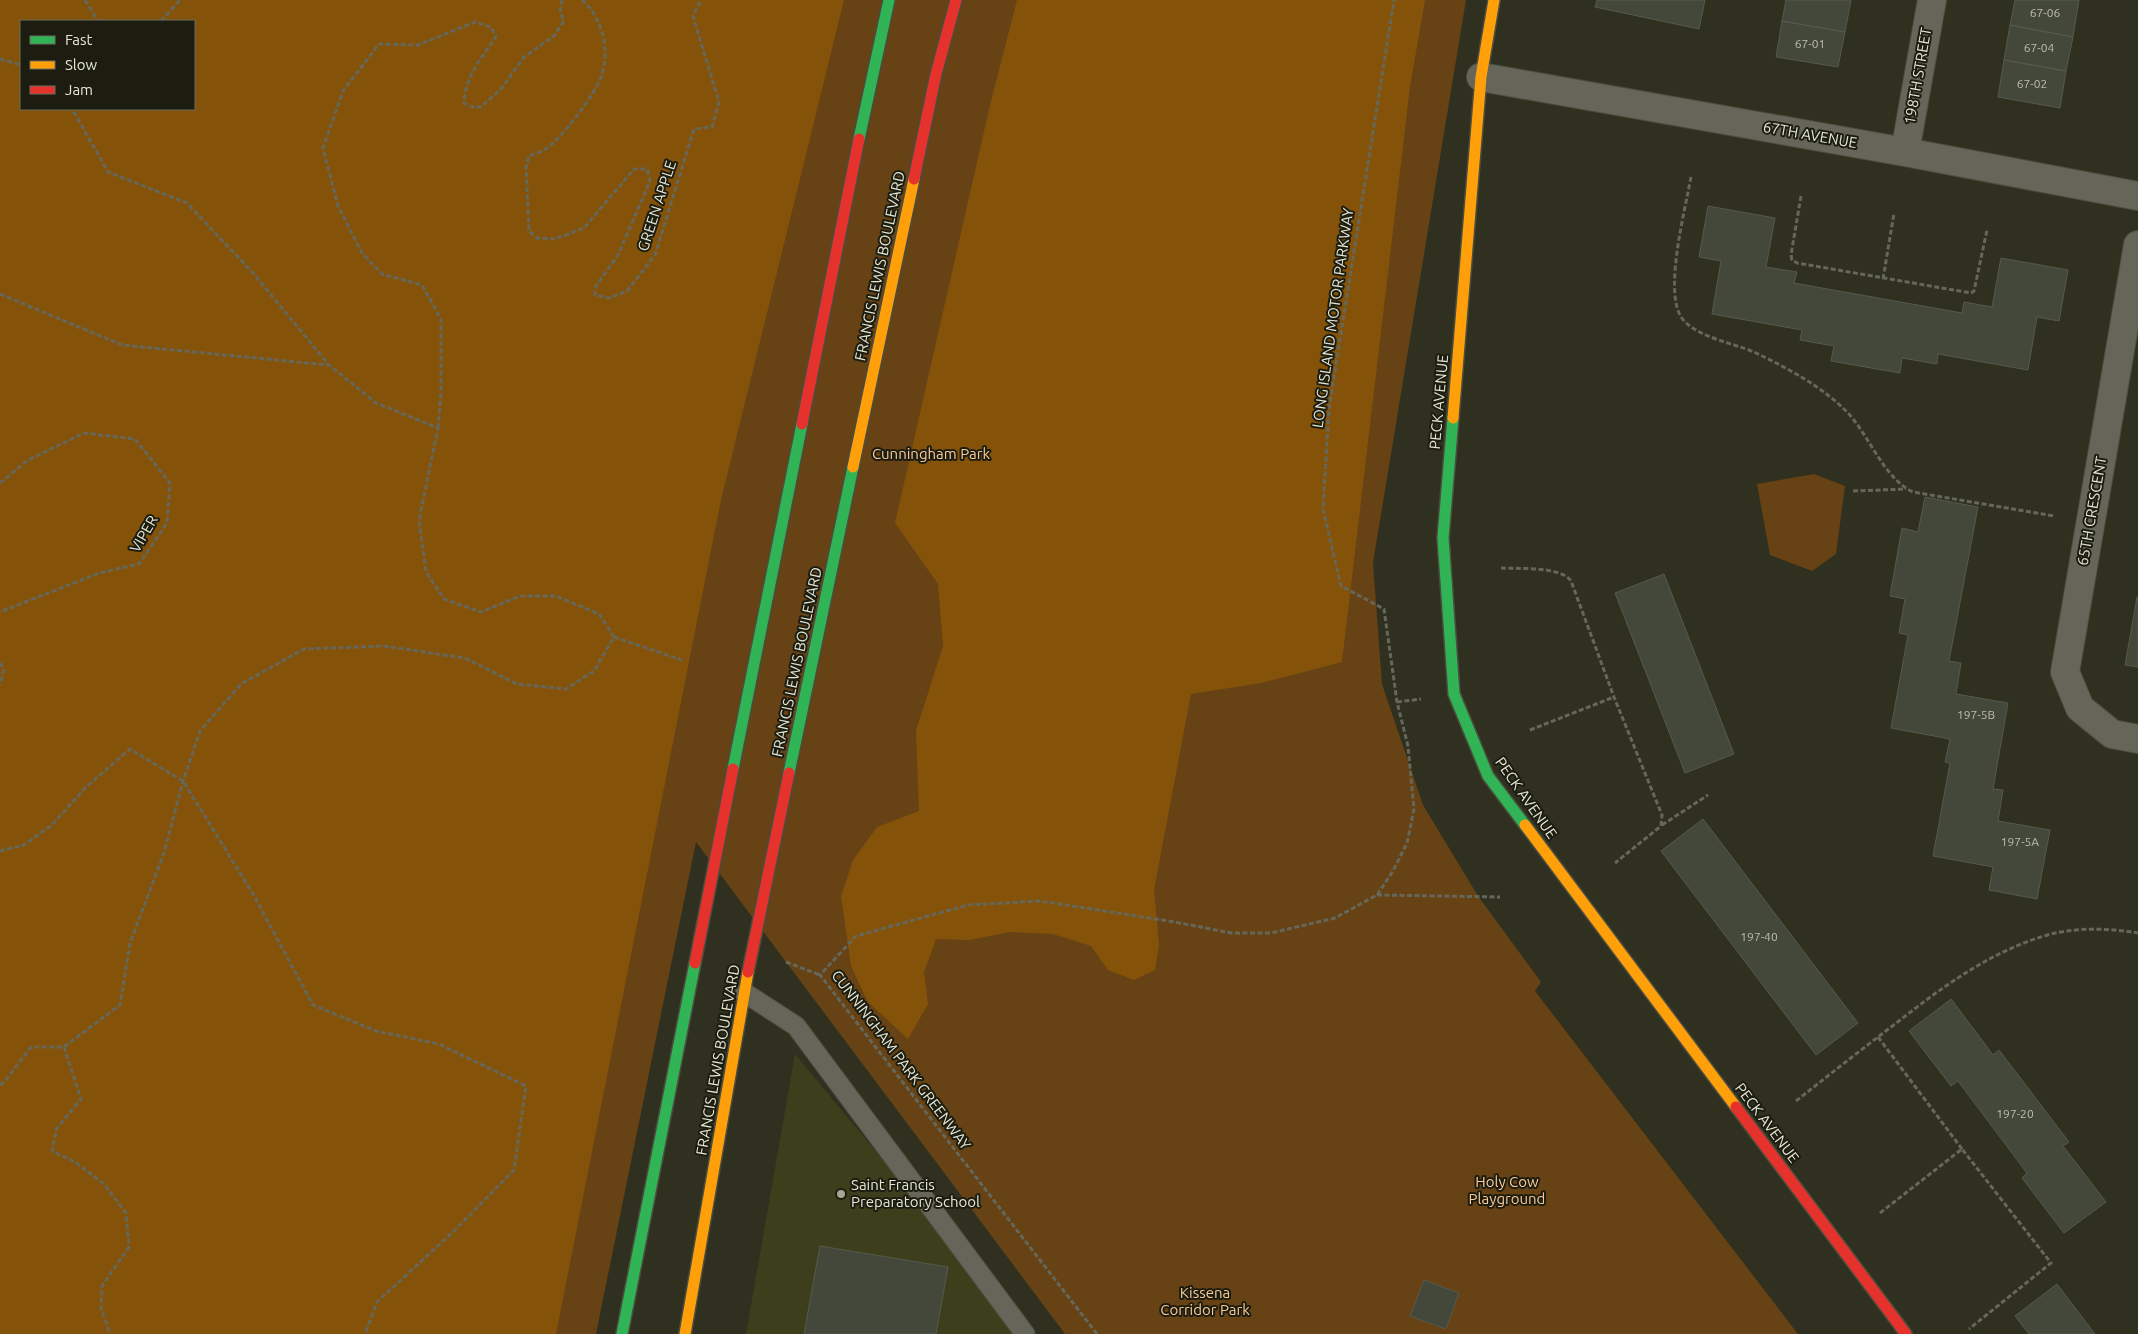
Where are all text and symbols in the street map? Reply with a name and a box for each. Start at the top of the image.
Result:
house number: 67-06 [2030,6,2060,19]
legend [20,20,195,110]
street label: 198TH STREET [1901,25,1935,126]
text: Fast [65,31,93,48]
house number: 67-01 [1795,37,1825,50]
house number: 67-04 [2024,41,2054,54]
text: Slow [65,56,98,73]
house number: 67-02 [2017,77,2047,90]
text: Jam [65,81,93,98]
street label: 67TH AVENUE [1762,118,1859,151]
street label: GREEN APPLE [634,159,679,253]
street label: FRANCIS LEWIS BOULEVARD [851,170,908,362]
street label: LONG ISLAND MOTOR PARKWAY [1309,207,1356,429]
street label: PECK AVENUE [1426,354,1451,450]
park label: Cunningham Park [872,445,990,462]
street label: 65TH CRESCENT [2074,454,2110,567]
street label: VIPER [126,512,161,555]
street label: FRANCIS LEWIS BOULEVARD [768,566,825,758]
house number: 197-5B [1957,708,1995,721]
street label: PECK AVENUE [1492,754,1561,842]
house number: 197-5A [2001,835,2039,848]
house number: 197-40 [1740,930,1778,943]
street label: FRANCIS LEWIS BOULEVARD [692,963,743,1157]
street label: CUNNINGHAM PARK GREENWAY [828,967,975,1153]
street label: PECK AVENUE [1732,1080,1803,1166]
house number: 197-20 [1996,1107,2034,1120]
park label: Holy Cow Playground [1469,1173,1545,1207]
place label: Saint Francis Preparatory School [851,1176,980,1210]
marker: Saint Francis Preparatory School [835,1188,847,1200]
park label: Kissena Corridor Park [1160,1284,1250,1318]

